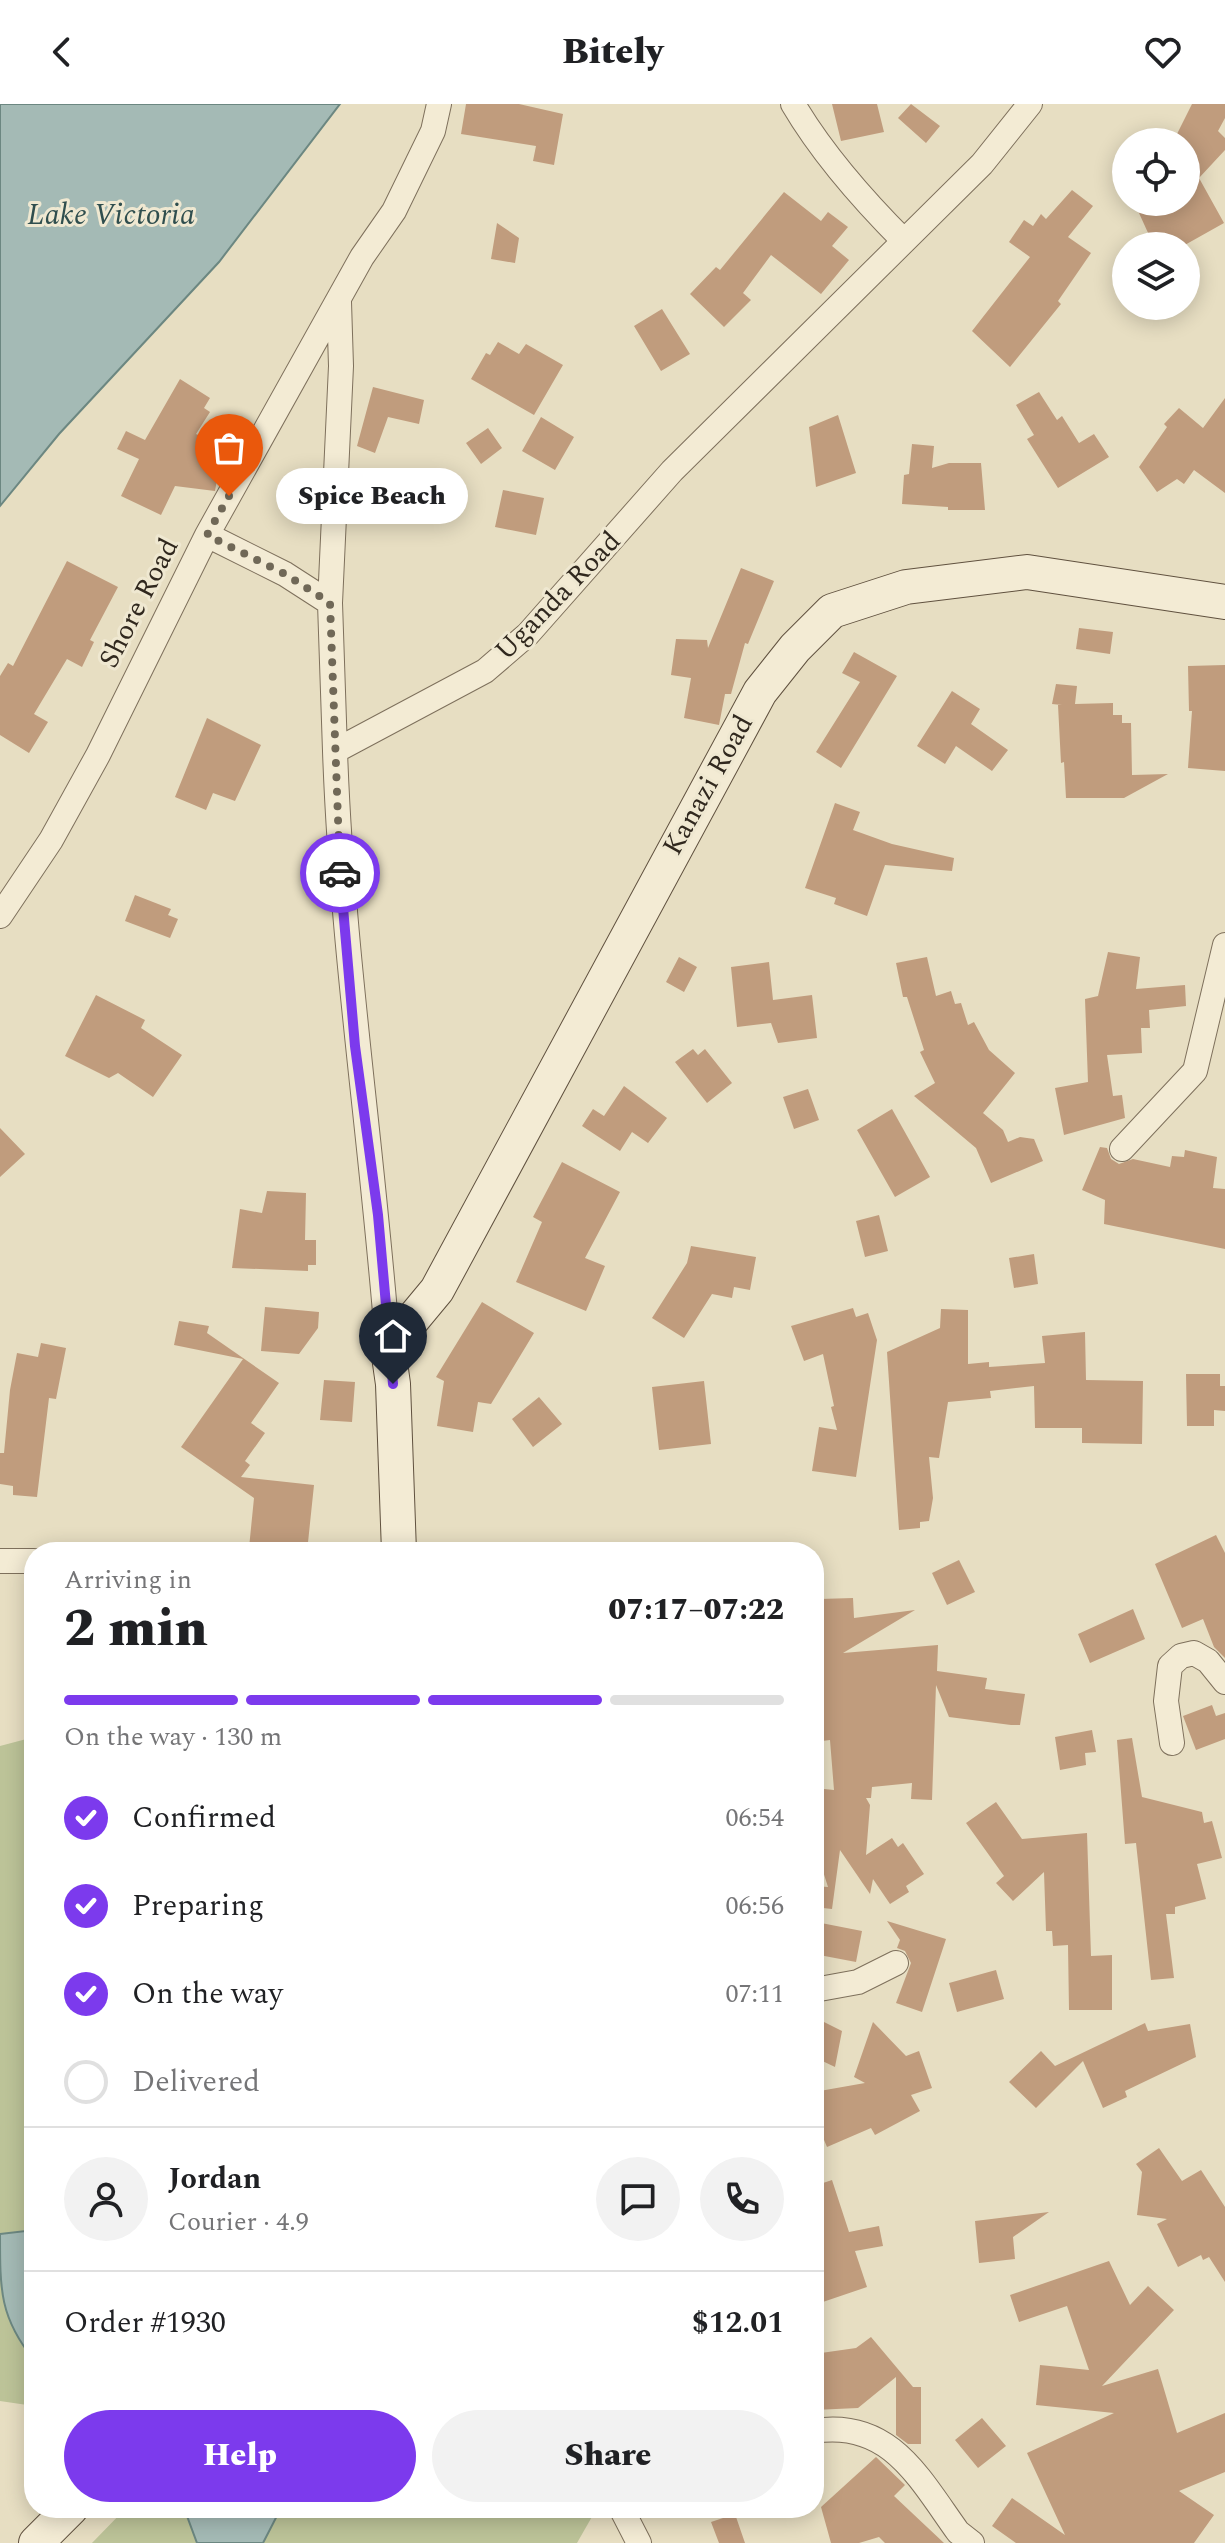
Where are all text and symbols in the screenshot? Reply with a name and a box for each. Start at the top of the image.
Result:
text: Bitely [562,25,663,80]
icon: back [40,30,84,74]
icon: heart [1141,30,1185,74]
map controls [1112,128,1200,320]
button: locate [1112,128,1200,216]
water label: Lake Victoria [27,192,195,238]
button: layers [1112,232,1200,320]
pin [195,414,263,496]
icon: bag [207,426,251,470]
callout: Spice Beach [277,468,469,524]
text: Spice Beach [298,476,446,516]
street label: Uganda Road [485,521,631,671]
street label: Shore Road [88,530,190,676]
street label: Kanazi Road [652,707,764,863]
courier [300,833,380,913]
icon: car [318,851,362,895]
pin [359,1302,427,1384]
icon: home [371,1314,415,1358]
text: Arriving in [64,1560,192,1600]
text: 07:17–07:22 [608,1587,784,1633]
text: 2 min [64,1590,208,1669]
text: On the way · 130 m [64,1717,282,1757]
text: Confirmed [132,1795,276,1841]
icon: check [64,1796,108,1840]
text: 06:54 [725,1798,784,1838]
text: Preparing [132,1883,264,1929]
icon: check [64,1884,108,1928]
text: 06:56 [725,1886,784,1926]
text: On the way [132,1971,283,2017]
icon: check [64,1972,108,2016]
text: 07:11 [725,1974,784,2014]
text: Delivered [132,2059,260,2105]
text: Jordan [168,2156,261,2202]
button: person [64,2157,148,2241]
button: chat [596,2157,680,2241]
button: phone [700,2157,784,2241]
text: Courier · 4.9 [168,2202,309,2242]
text: Order #1930 [64,2300,226,2346]
text: $12.01 [692,2300,784,2346]
button: Help [64,2410,416,2502]
button: Share [432,2410,784,2502]

